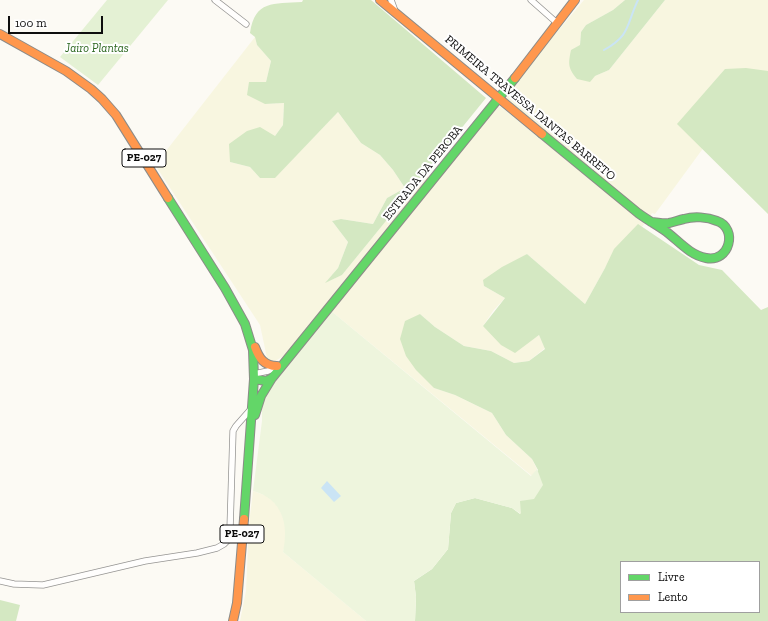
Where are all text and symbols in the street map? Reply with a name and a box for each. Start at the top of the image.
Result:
scale bar [10,8,105,34]
text: 100 m [15,16,47,30]
street label: PRIMEIRA TRAVESSA DANTAS BARRETO [442,32,618,184]
park label: Jairo Plantas [65,42,129,56]
street label: ESTRADA DA PEROBA [380,123,466,223]
road number: PE-027 [122,149,166,167]
road number: PE-027 [220,525,264,543]
legend [620,561,760,613]
text: Livre [658,570,685,584]
text: Lento [658,590,688,604]

